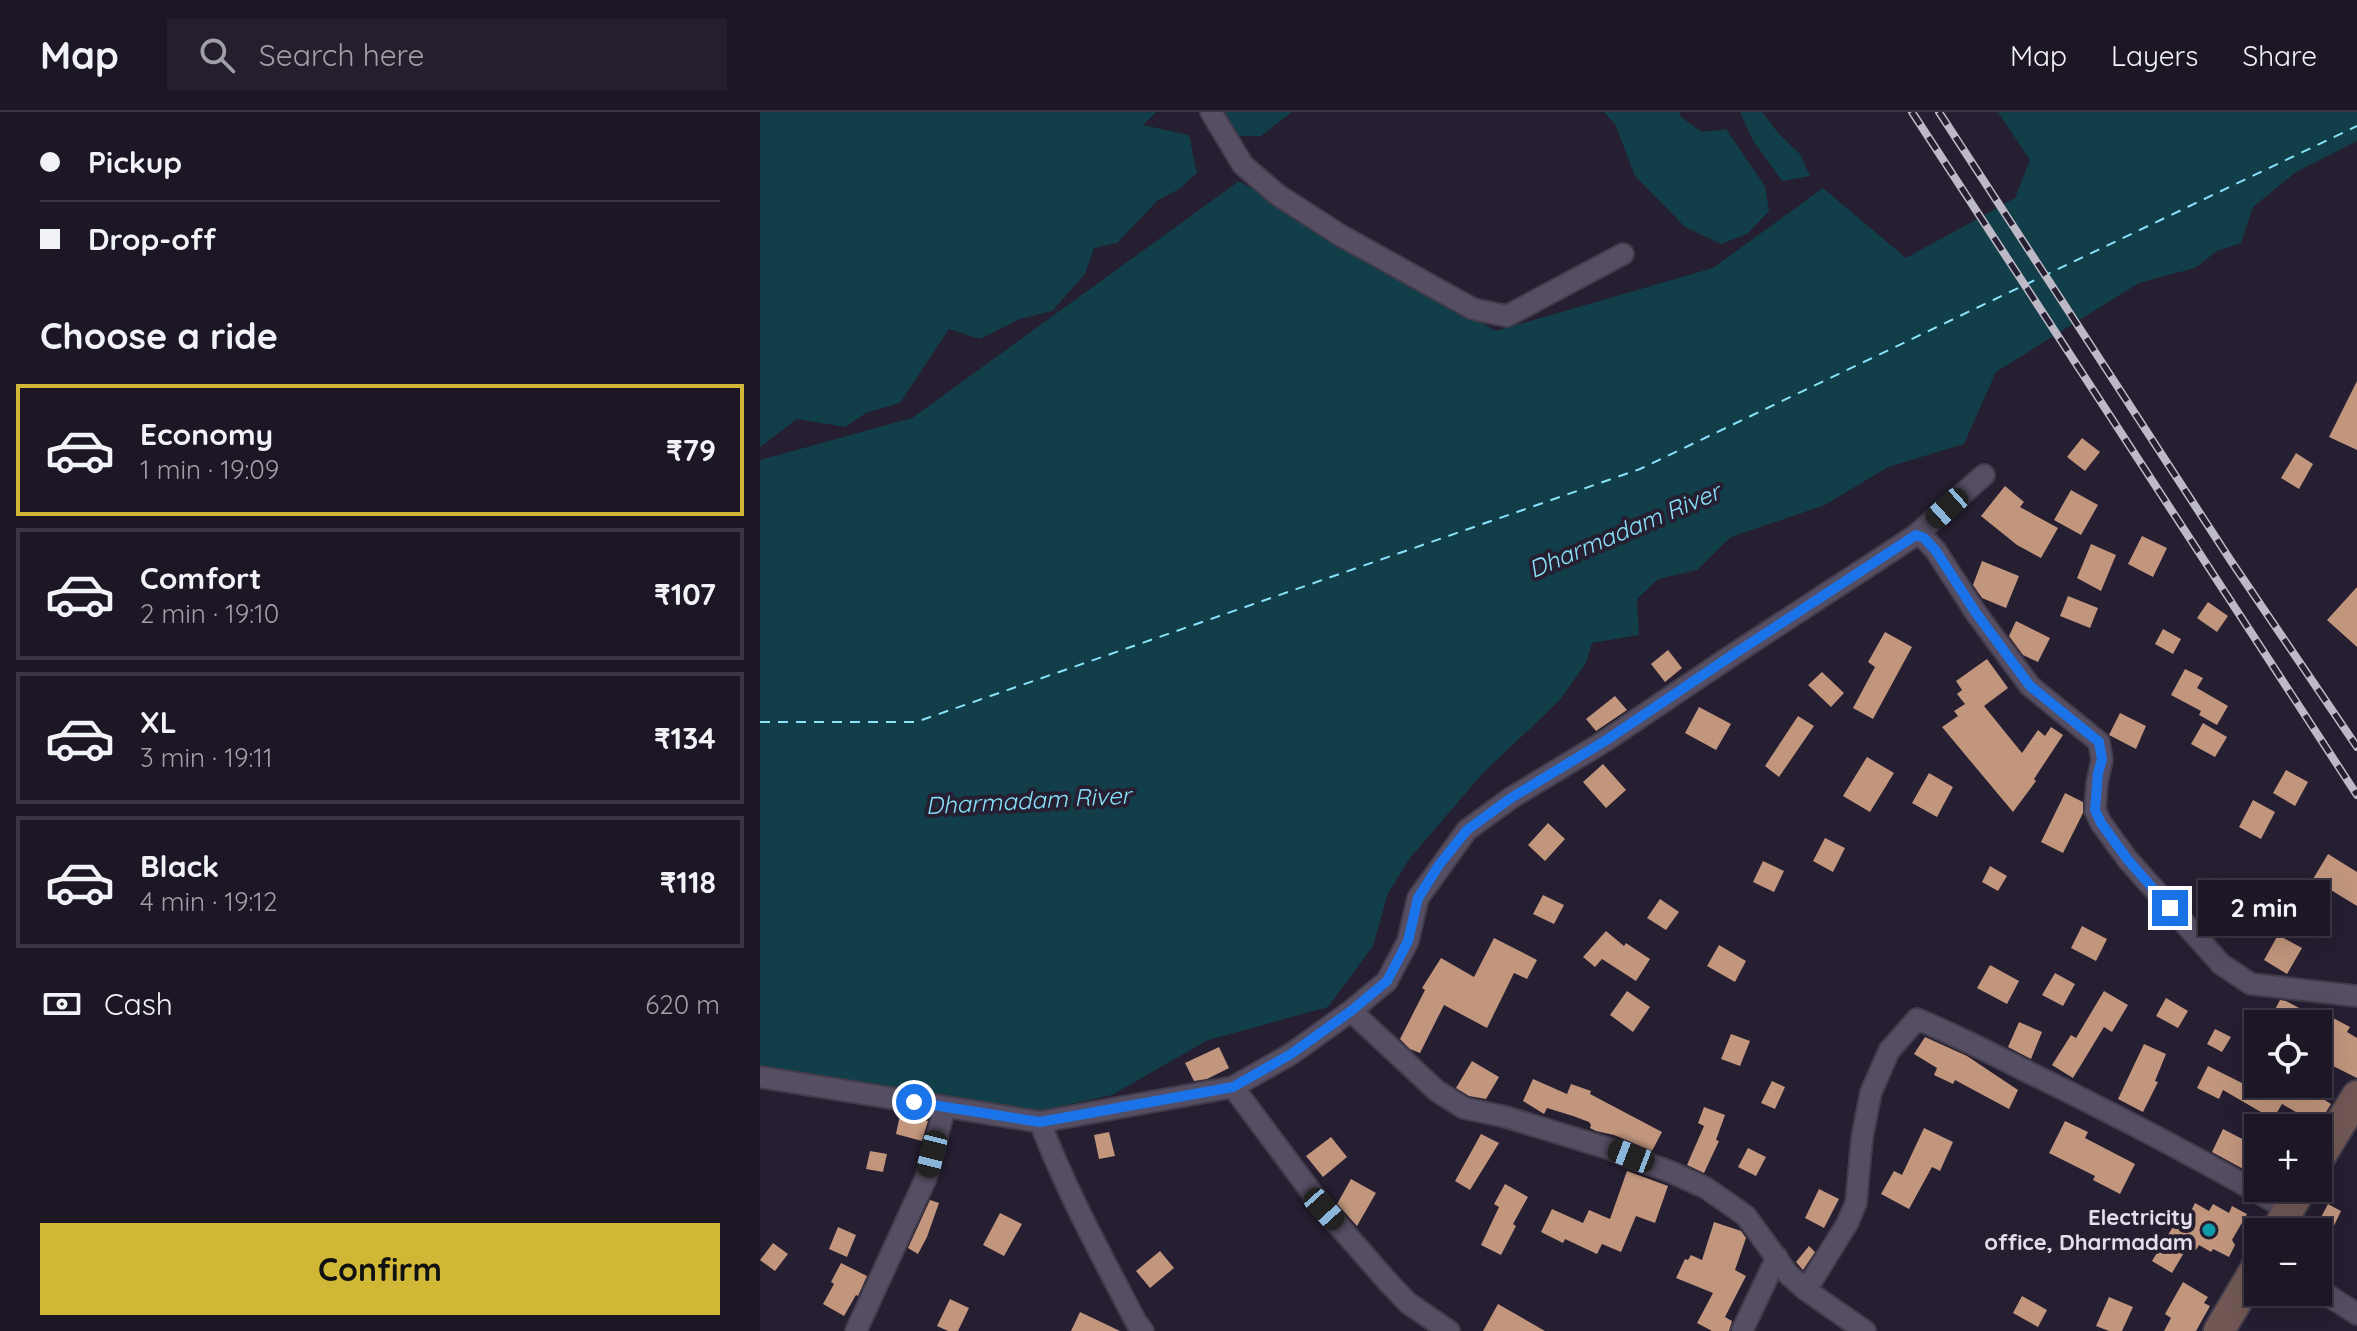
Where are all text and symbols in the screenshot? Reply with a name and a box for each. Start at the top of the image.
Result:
search box [167,19,727,91]
text: Map [40,31,119,79]
icon: search [195,33,239,77]
text: Search here [259,36,424,74]
text: Map [2010,38,2067,73]
text: Layers [2111,38,2198,73]
text: Share [2242,38,2317,73]
text: Pickup [88,143,182,181]
text: Drop-off [88,220,216,258]
text: Choose a ride [40,313,278,358]
icon: car [44,414,116,486]
text: Economy [140,415,273,453]
text: ₹79 [666,431,716,469]
text: 1 min · 19:09 [140,453,279,486]
water label: Dharmadam River [1524,475,1727,584]
car [1921,483,1973,533]
icon: car [44,558,116,630]
text: Comfort [140,559,261,597]
text: ₹107 [654,575,716,613]
text: 2 min · 19:10 [140,597,279,630]
icon: car [44,702,116,774]
text: XL [140,703,177,741]
text: ₹134 [654,719,716,757]
text: 3 min · 19:11 [140,741,273,774]
water label: Dharmadam River [925,780,1134,820]
icon: car [44,846,116,918]
text: Black [140,847,219,885]
text: ₹118 [660,863,716,901]
callout: 2 min [2198,880,2330,936]
text: 4 min · 19:12 [140,885,277,918]
route end [2152,890,2188,926]
text: 2 min [2230,891,2298,924]
icon: cash [40,982,84,1026]
text: Cash [104,985,173,1023]
text: 620 m [645,988,720,1021]
map controls [2244,1010,2332,1306]
button: locate [2244,1010,2332,1098]
route start [896,1084,932,1120]
button: + [2244,1114,2332,1202]
car [915,1128,949,1180]
car [1604,1136,1658,1176]
car [1299,1183,1349,1235]
place label: Electricity office, Dharmadam [1984,1203,2193,1256]
button: − [2244,1218,2332,1306]
marker: Electricity office, Dharmadam [2200,1221,2218,1239]
button: Confirm [40,1223,720,1315]

